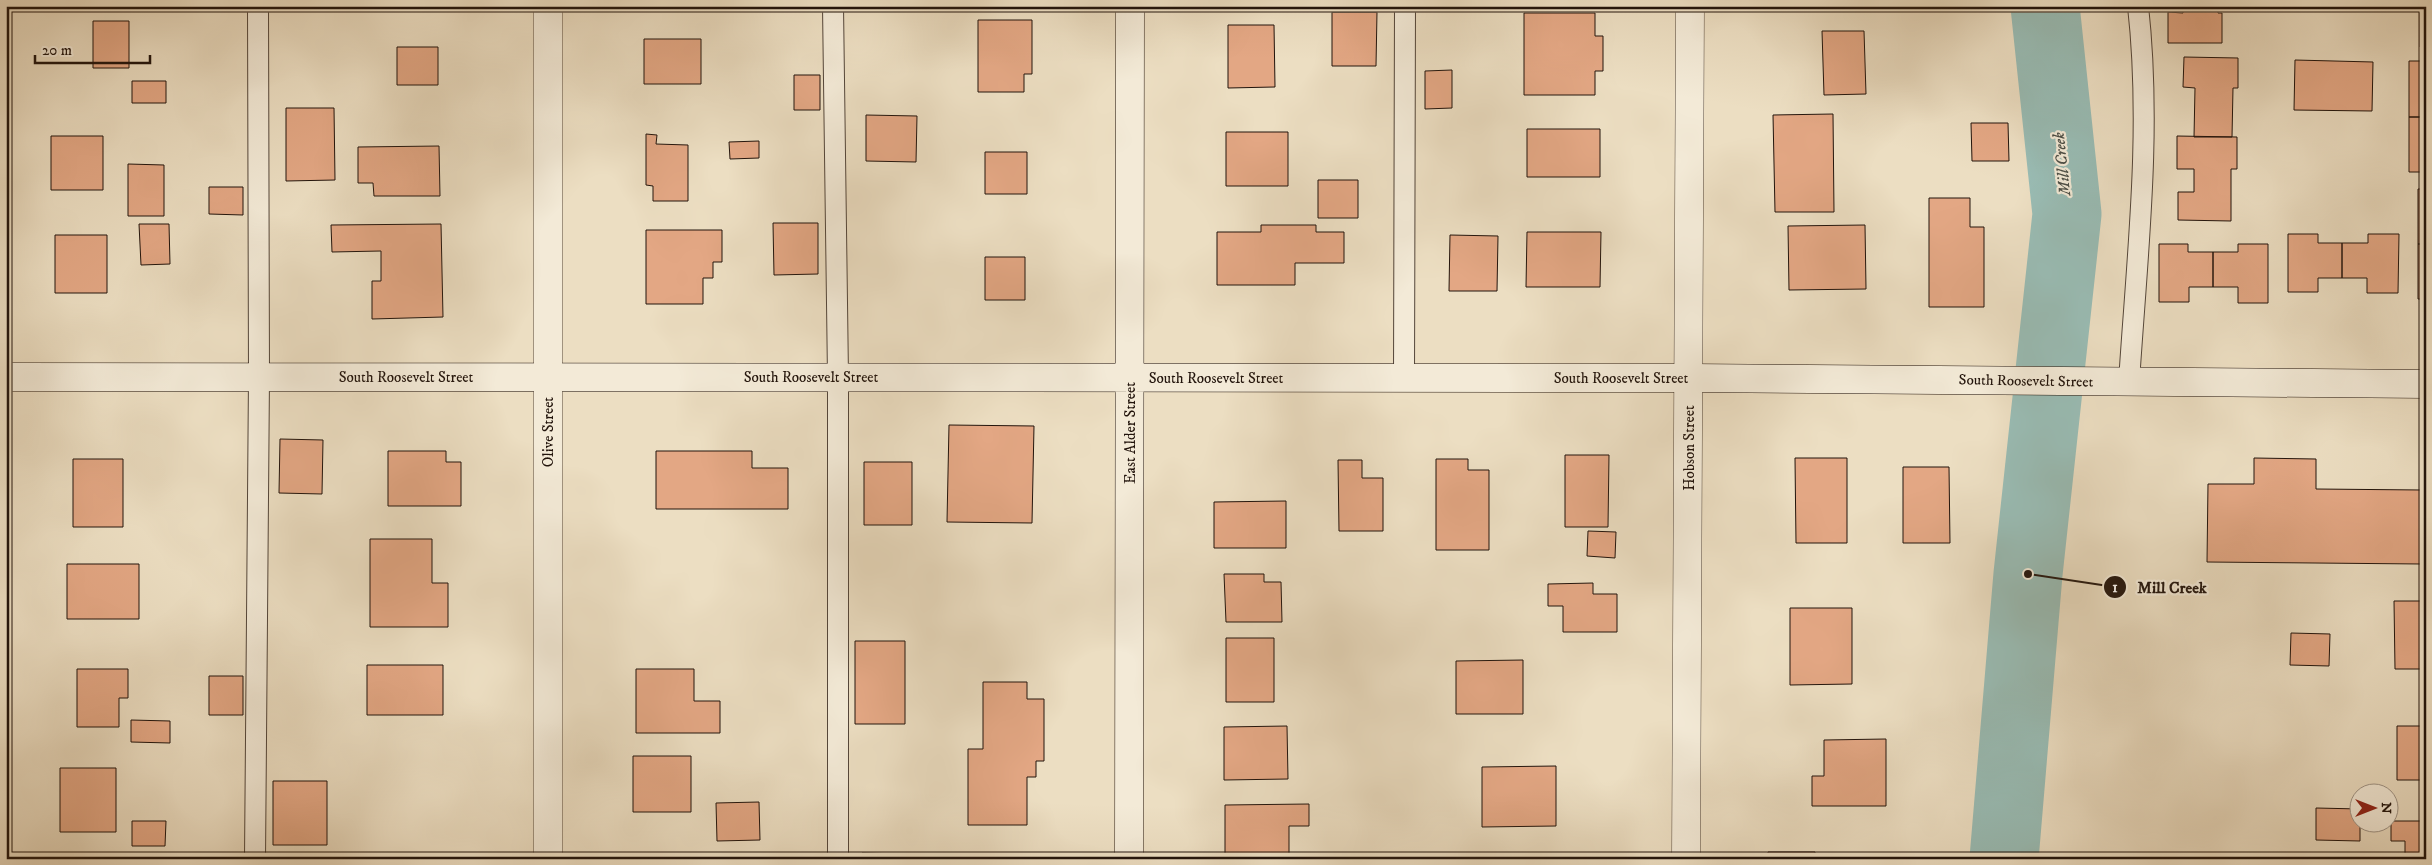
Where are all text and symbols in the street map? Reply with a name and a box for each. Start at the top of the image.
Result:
scale bar [35,32,150,64]
text: 20 m [42,41,72,60]
water label: Mill Creek [2049,131,2075,198]
street label: South Roosevelt Street [339,368,474,387]
street label: South Roosevelt Street [744,368,879,387]
street label: South Roosevelt Street [1149,369,1284,388]
street label: South Roosevelt Street [1554,369,1689,388]
street label: South Roosevelt Street [1958,370,2094,392]
street label: East Alder Street [1121,382,1140,484]
street label: Olive Street [539,397,558,467]
street label: Hobson Street [1680,405,1699,491]
callout: Mill Creek [2103,572,2217,603]
text: 1 [2112,578,2118,597]
text: Mill Creek [2137,578,2208,598]
north arrow [2350,782,2400,832]
text: N [2377,802,2395,814]

